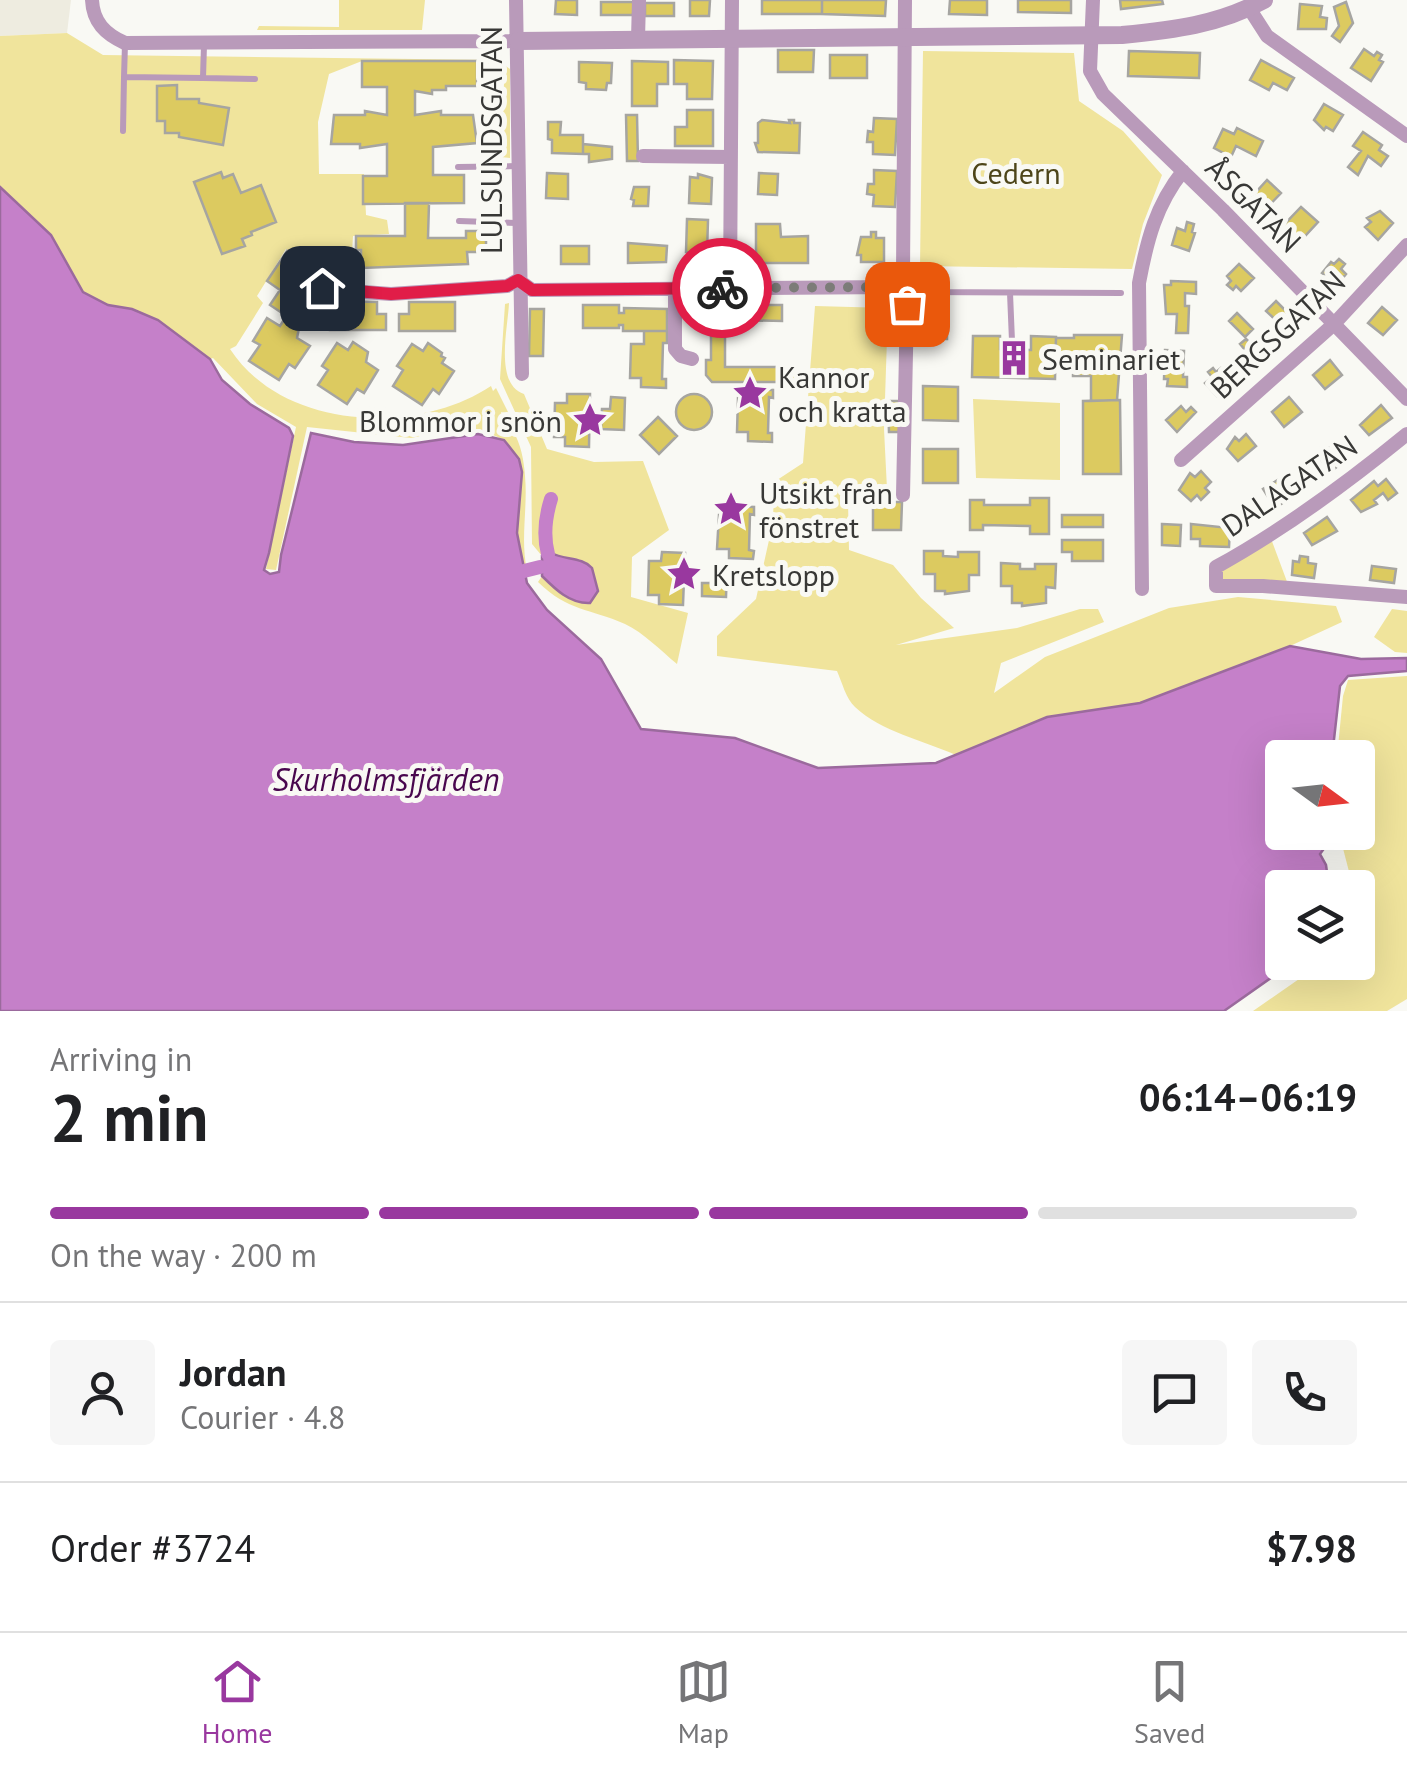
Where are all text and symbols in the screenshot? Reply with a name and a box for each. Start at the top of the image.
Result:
street label: LULSUNDSGATAN [471,26,510,254]
street label: ÅSGATAN [1198,148,1310,260]
park label: Cedern [971,153,1061,192]
courier [672,238,772,338]
pin [280,246,365,331]
icon: home [295,261,350,316]
icon: bike [695,261,750,316]
pin [865,262,950,347]
street label: BERGSGATAN [1201,262,1353,406]
icon: bag [880,277,935,332]
building icon: Seminariet [995,339,1033,377]
place label: Seminariet [1042,339,1181,378]
place label: Kannor och kratta [778,357,907,430]
place icon: Kannor och kratta [731,374,769,412]
place label: Blommor i snön [359,401,562,440]
place icon: Blommor i snön [571,401,609,439]
street label: DALAGATAN [1214,425,1364,545]
place label: Utsikt från fönstret [759,473,893,546]
place icon: Utsikt från fönstret [712,490,750,528]
place icon: Kretslopp [665,555,703,593]
place label: Kretslopp [712,555,835,594]
north arrow [1265,740,1375,850]
map controls [1265,740,1375,980]
water label: Skurholmsfjärden [273,758,499,800]
button: layers [1265,870,1375,980]
text: Arriving in [50,1038,192,1080]
text: 06:14–06:19 [1139,1072,1357,1121]
text: 2 min [50,1075,209,1159]
text: On the way · 200 m [50,1234,317,1276]
button: person [50,1340,155,1445]
button: chat [1122,1340,1227,1445]
button: phone [1252,1340,1357,1445]
text: Jordan [180,1347,286,1396]
text: Courier · 4.8 [180,1396,346,1438]
text: Order #3724 [50,1523,255,1572]
text: $7.98 [1266,1523,1357,1572]
tab: Home [202,1654,272,1751]
tab: Map [676,1654,731,1751]
tab: Saved [1134,1654,1205,1751]

